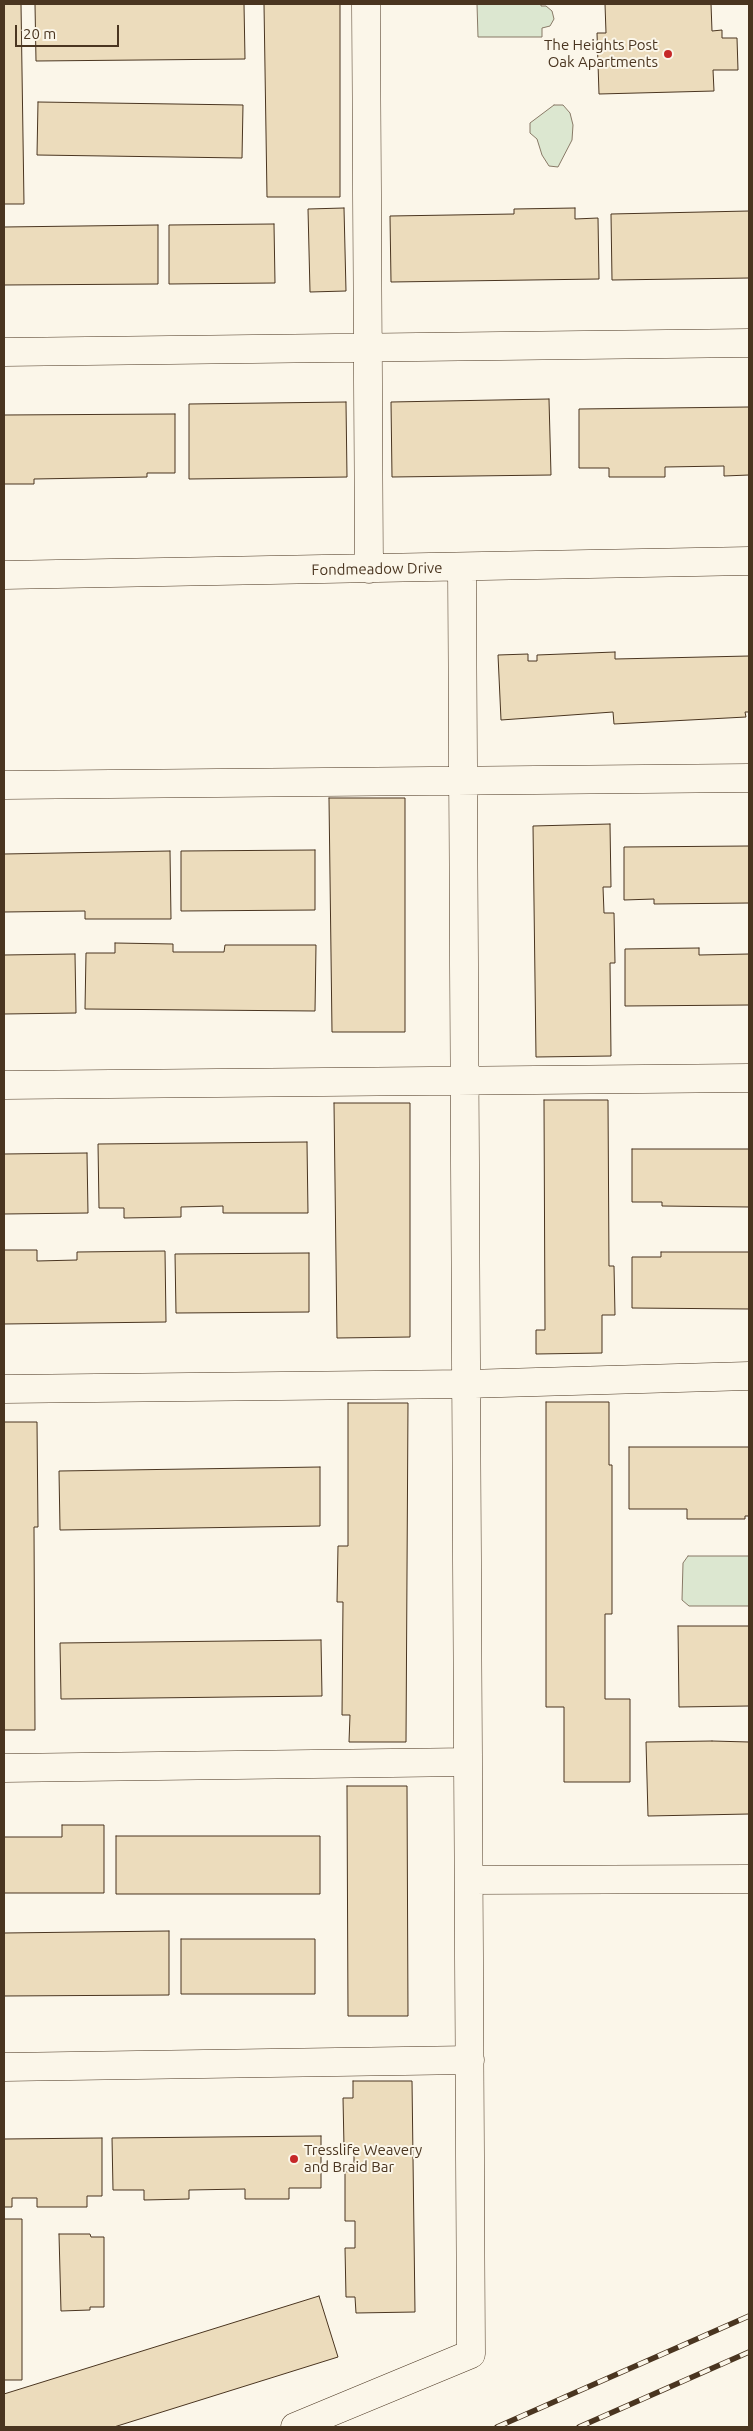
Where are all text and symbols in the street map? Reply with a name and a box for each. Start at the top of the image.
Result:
scale bar [18,15,121,47]
text: 20 m [23,25,56,42]
place label: The Heights Post Oak Apartments [544,36,658,71]
marker: The Heights Post Oak Apartments [662,48,674,60]
street label: Fondmeadow Drive [311,559,443,579]
place label: Tresslife Weavery and Braid Bar [304,2141,422,2176]
marker: Tresslife Weavery and Braid Bar [288,2153,300,2165]

